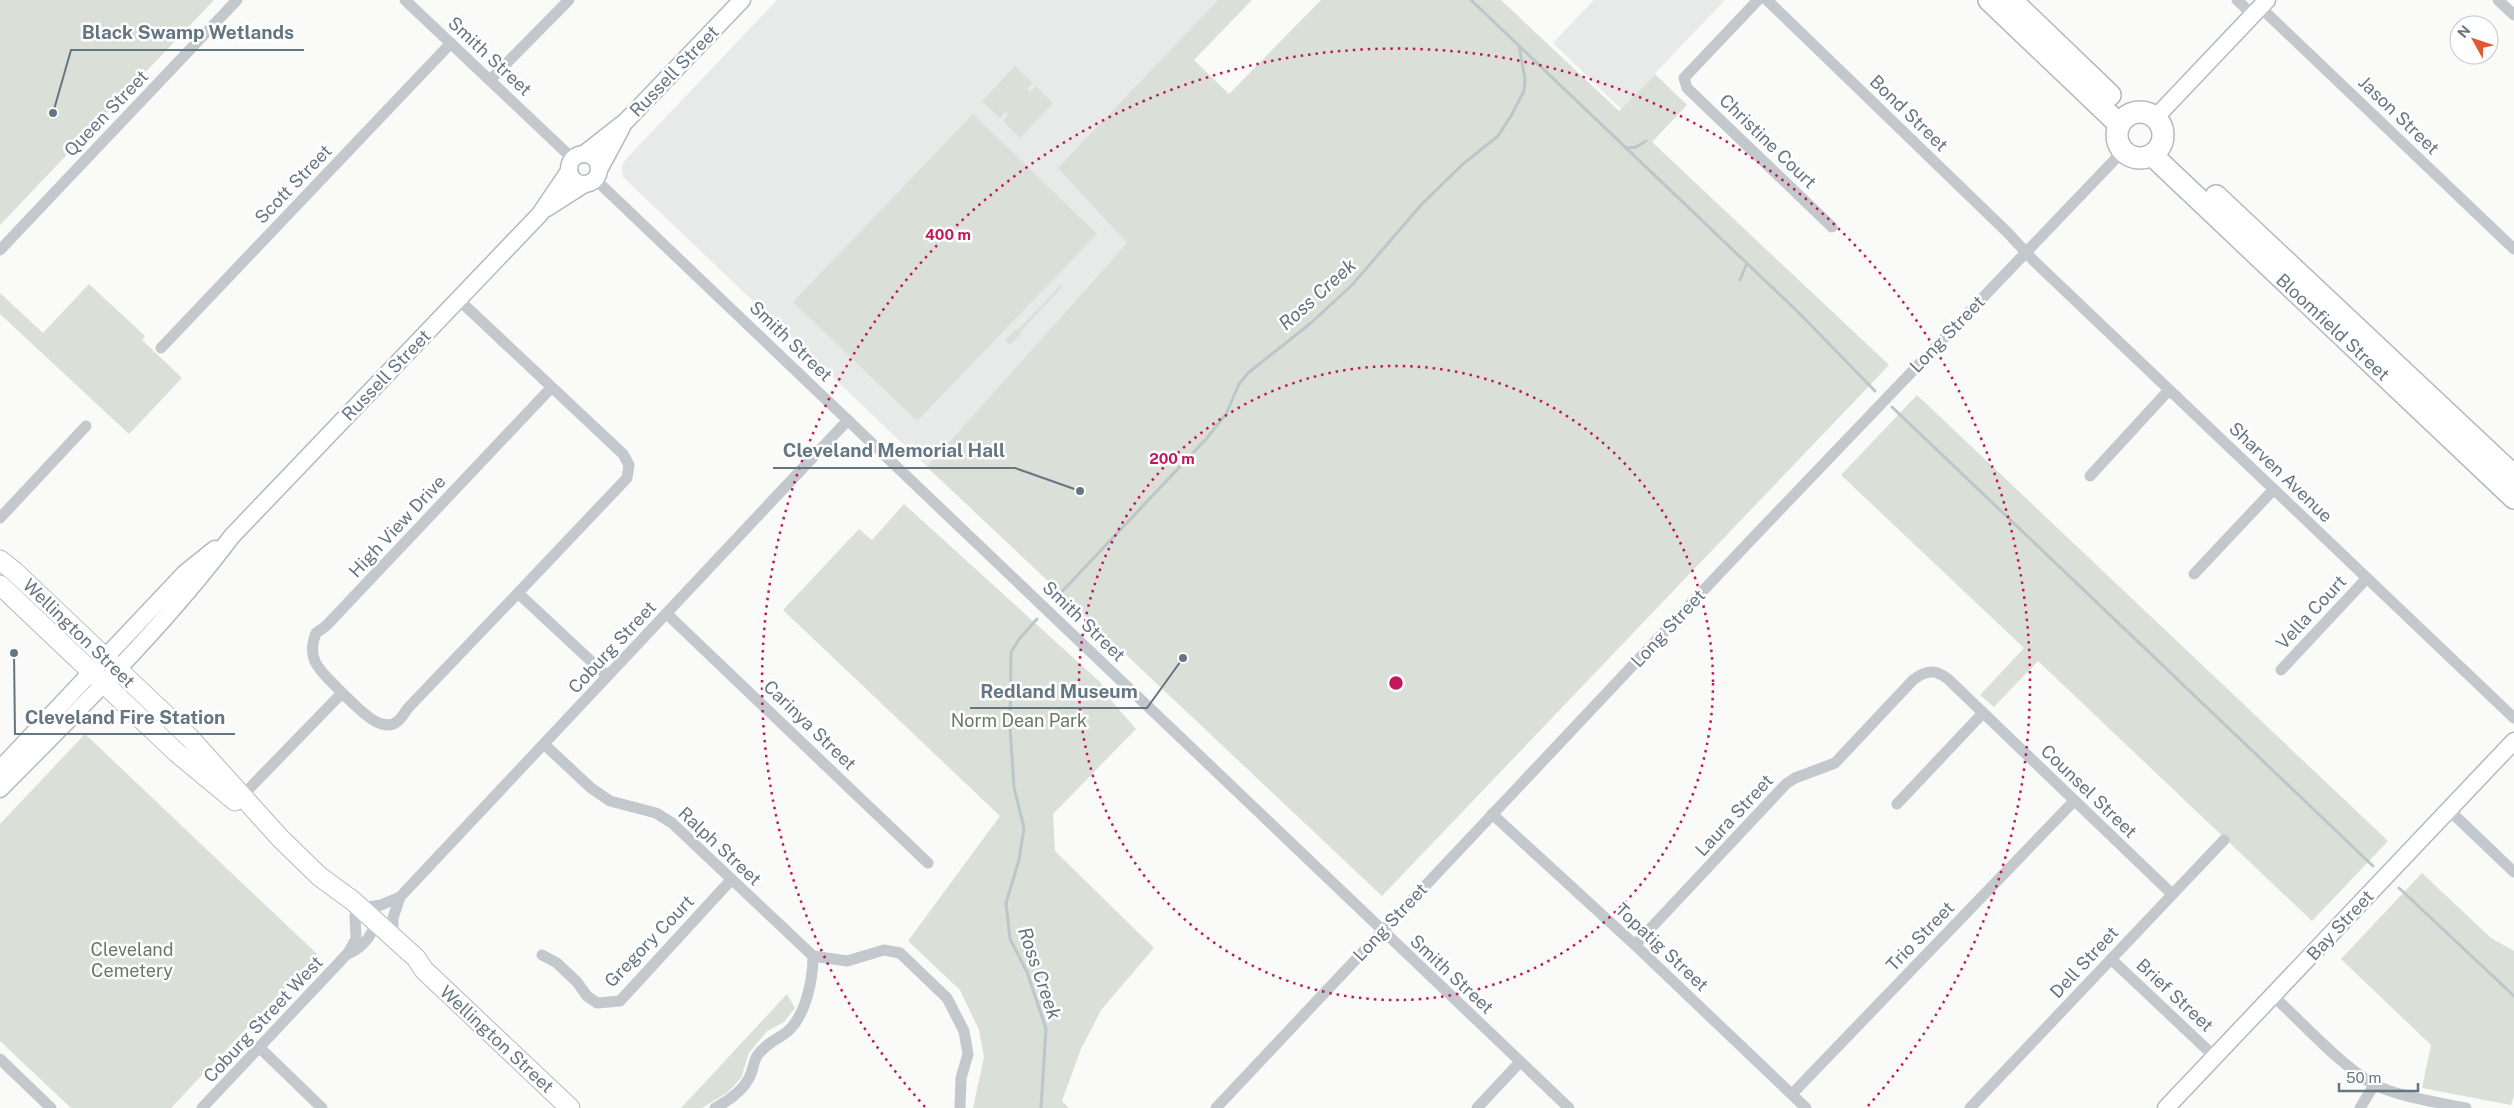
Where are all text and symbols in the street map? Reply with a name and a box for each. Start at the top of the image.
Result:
street label: Smith Street [444,12,536,100]
north arrow [2449,15,2499,65]
callout: Black Swamp Wetlands [71,16,304,50]
text: Black Swamp Wetlands [82,21,294,43]
street label: Russell Street [625,21,723,121]
text: N [2454,22,2474,41]
street label: Queen Street [60,66,152,160]
street label: Bond Street [1866,71,1952,155]
street label: Jason Street [2354,72,2444,158]
street label: Christine Court [1715,90,1821,192]
street label: Scott Street [250,140,336,228]
text: 400 m [925,226,971,243]
water label: Ross Creek [1274,253,1361,334]
street label: Bloomfield Street [2272,269,2394,385]
street label: Long Street [1905,291,1989,377]
street label: Smith Street [745,296,837,386]
street label: Russell Street [337,325,435,425]
street label: Sharven Avenue [2225,417,2337,527]
callout: Cleveland Memorial Hall [773,434,1015,468]
text: Cleveland Memorial Hall [783,439,1005,461]
text: 200 m [1149,450,1195,467]
street label: High View Drive [344,471,450,581]
street label: Vella Court [2272,571,2350,653]
street label: Wellington Street [19,574,139,692]
street label: Smith Street [1038,576,1130,666]
street label: Long Street [1627,585,1709,671]
street label: Coburg Street [564,596,660,698]
callout: Redland Museum [970,674,1147,708]
centre of rings [1387,674,1405,692]
street label: Carinya Street [759,676,861,774]
text: Redland Museum [980,680,1138,702]
callout: Cleveland Fire Station [15,700,235,734]
text: Cleveland Fire Station [25,706,225,728]
park label: Norm Dean Park [951,710,1087,731]
street label: Counsel Street [2037,740,2141,842]
street label: Laura Street [1691,770,1777,860]
street label: Ralph Street [674,802,766,890]
street label: Long Street [1349,879,1431,965]
street label: Bay Street [2302,886,2378,964]
street label: Gregory Court [600,891,698,991]
street label: Trio Street [1882,897,1958,975]
street label: Topatig Street [1611,899,1713,995]
street label: Dell Street [2046,922,2122,1002]
water label: Ross Creek [1014,924,1066,1023]
street label: Smith Street [1406,930,1498,1018]
park label: Cleveland Cemetery [91,939,173,981]
street label: Coburg Street West [199,951,327,1087]
street label: Brief Street [2132,954,2218,1036]
street label: Wellington Street [436,981,558,1097]
scale bar [2339,1060,2418,1092]
text: 50 m [2346,1069,2381,1086]

